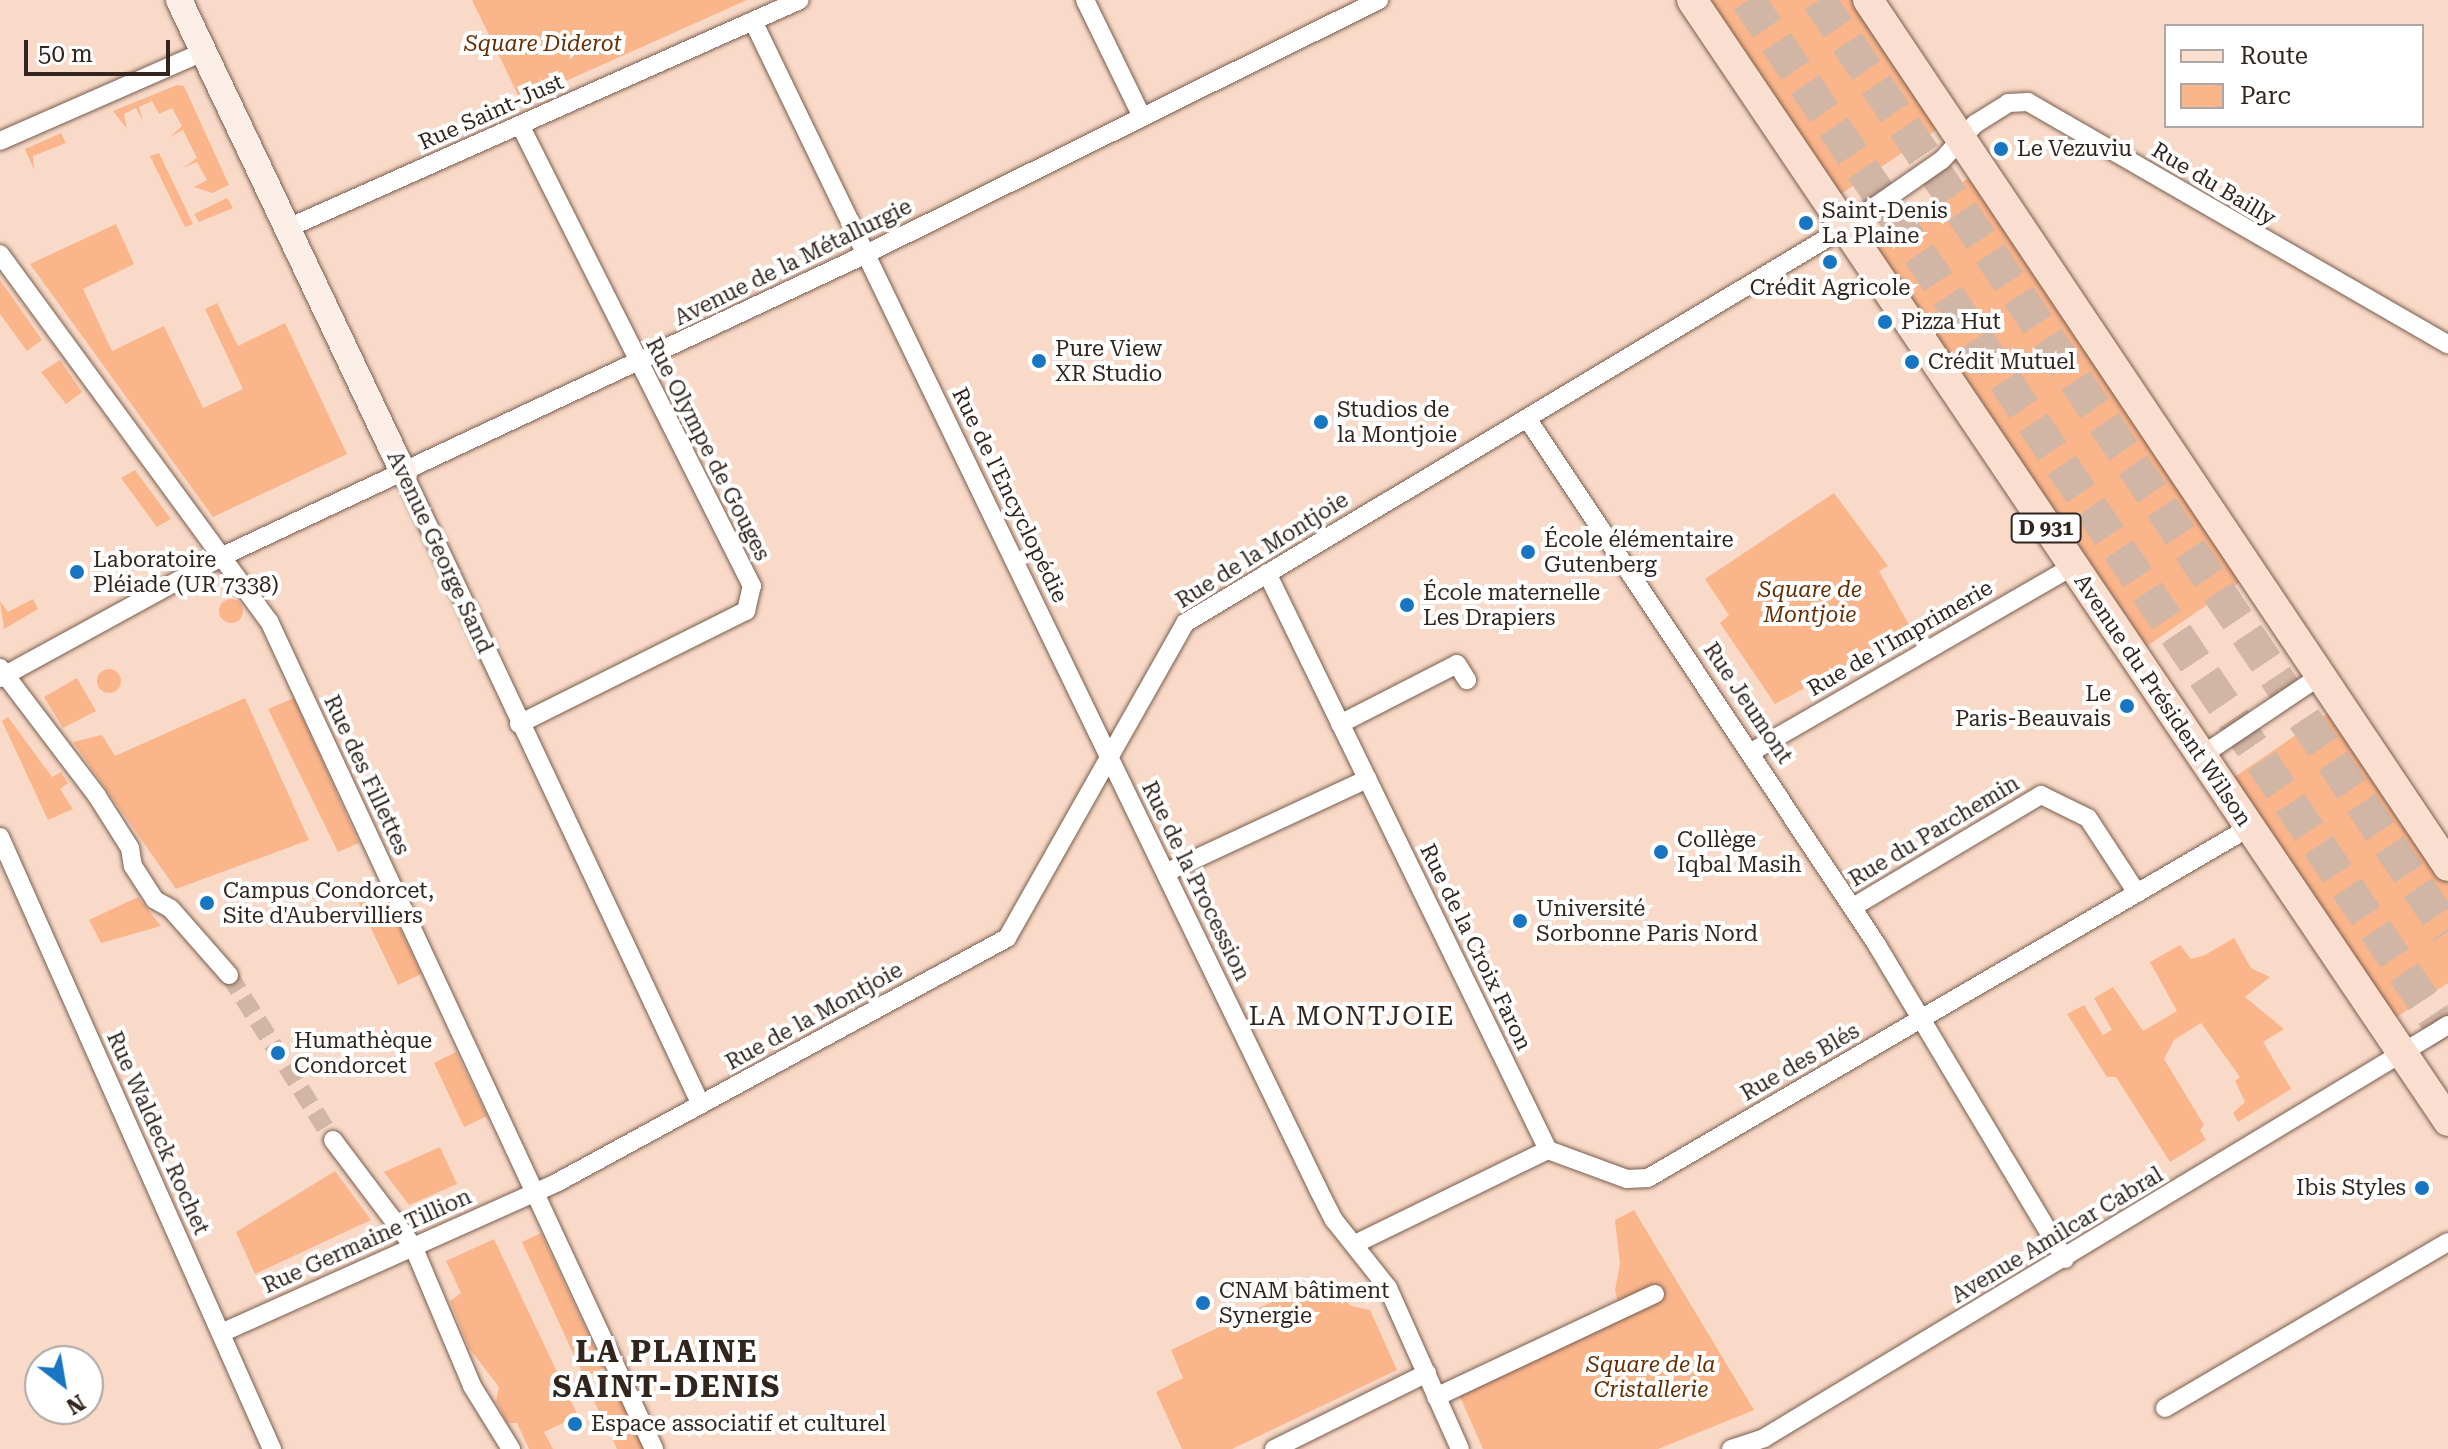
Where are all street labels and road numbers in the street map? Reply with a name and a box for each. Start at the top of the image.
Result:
street label: Rue Saint-Just [415,68,567,156]
street label: Rue du Bailly [2147,137,2281,231]
street label: Avenue de la Métallurgie [670,193,916,331]
street label: Rue Olympe de Gouges [640,333,776,565]
street label: Rue de l'Encyclopédie [946,383,1074,607]
street label: Avenue George Sand [382,447,498,657]
street label: Rue de la Montjoie [1171,486,1353,614]
road number: D 931 [2010,512,2082,544]
street label: Avenue du Président Wilson [2069,569,2257,831]
street label: Rue de l'Imprimerie [1803,574,1997,702]
street label: Rue Jeumont [1698,638,1798,768]
street label: Rue des Fillettes [318,691,416,859]
street label: Rue du Parchemin [1844,770,2024,892]
street label: Rue de la Procession [1136,777,1256,985]
street label: Rue de la Croix Faron [1415,839,1537,1055]
street label: Rue de la Montjoie [721,956,907,1076]
street label: Rue des Blés [1736,1017,1864,1107]
street label: Rue Waldeck Rochet [101,1027,215,1239]
street label: Avenue Amilcar Cabral [1947,1161,2167,1309]
street label: Rue Germaine Tillion [258,1183,476,1299]

